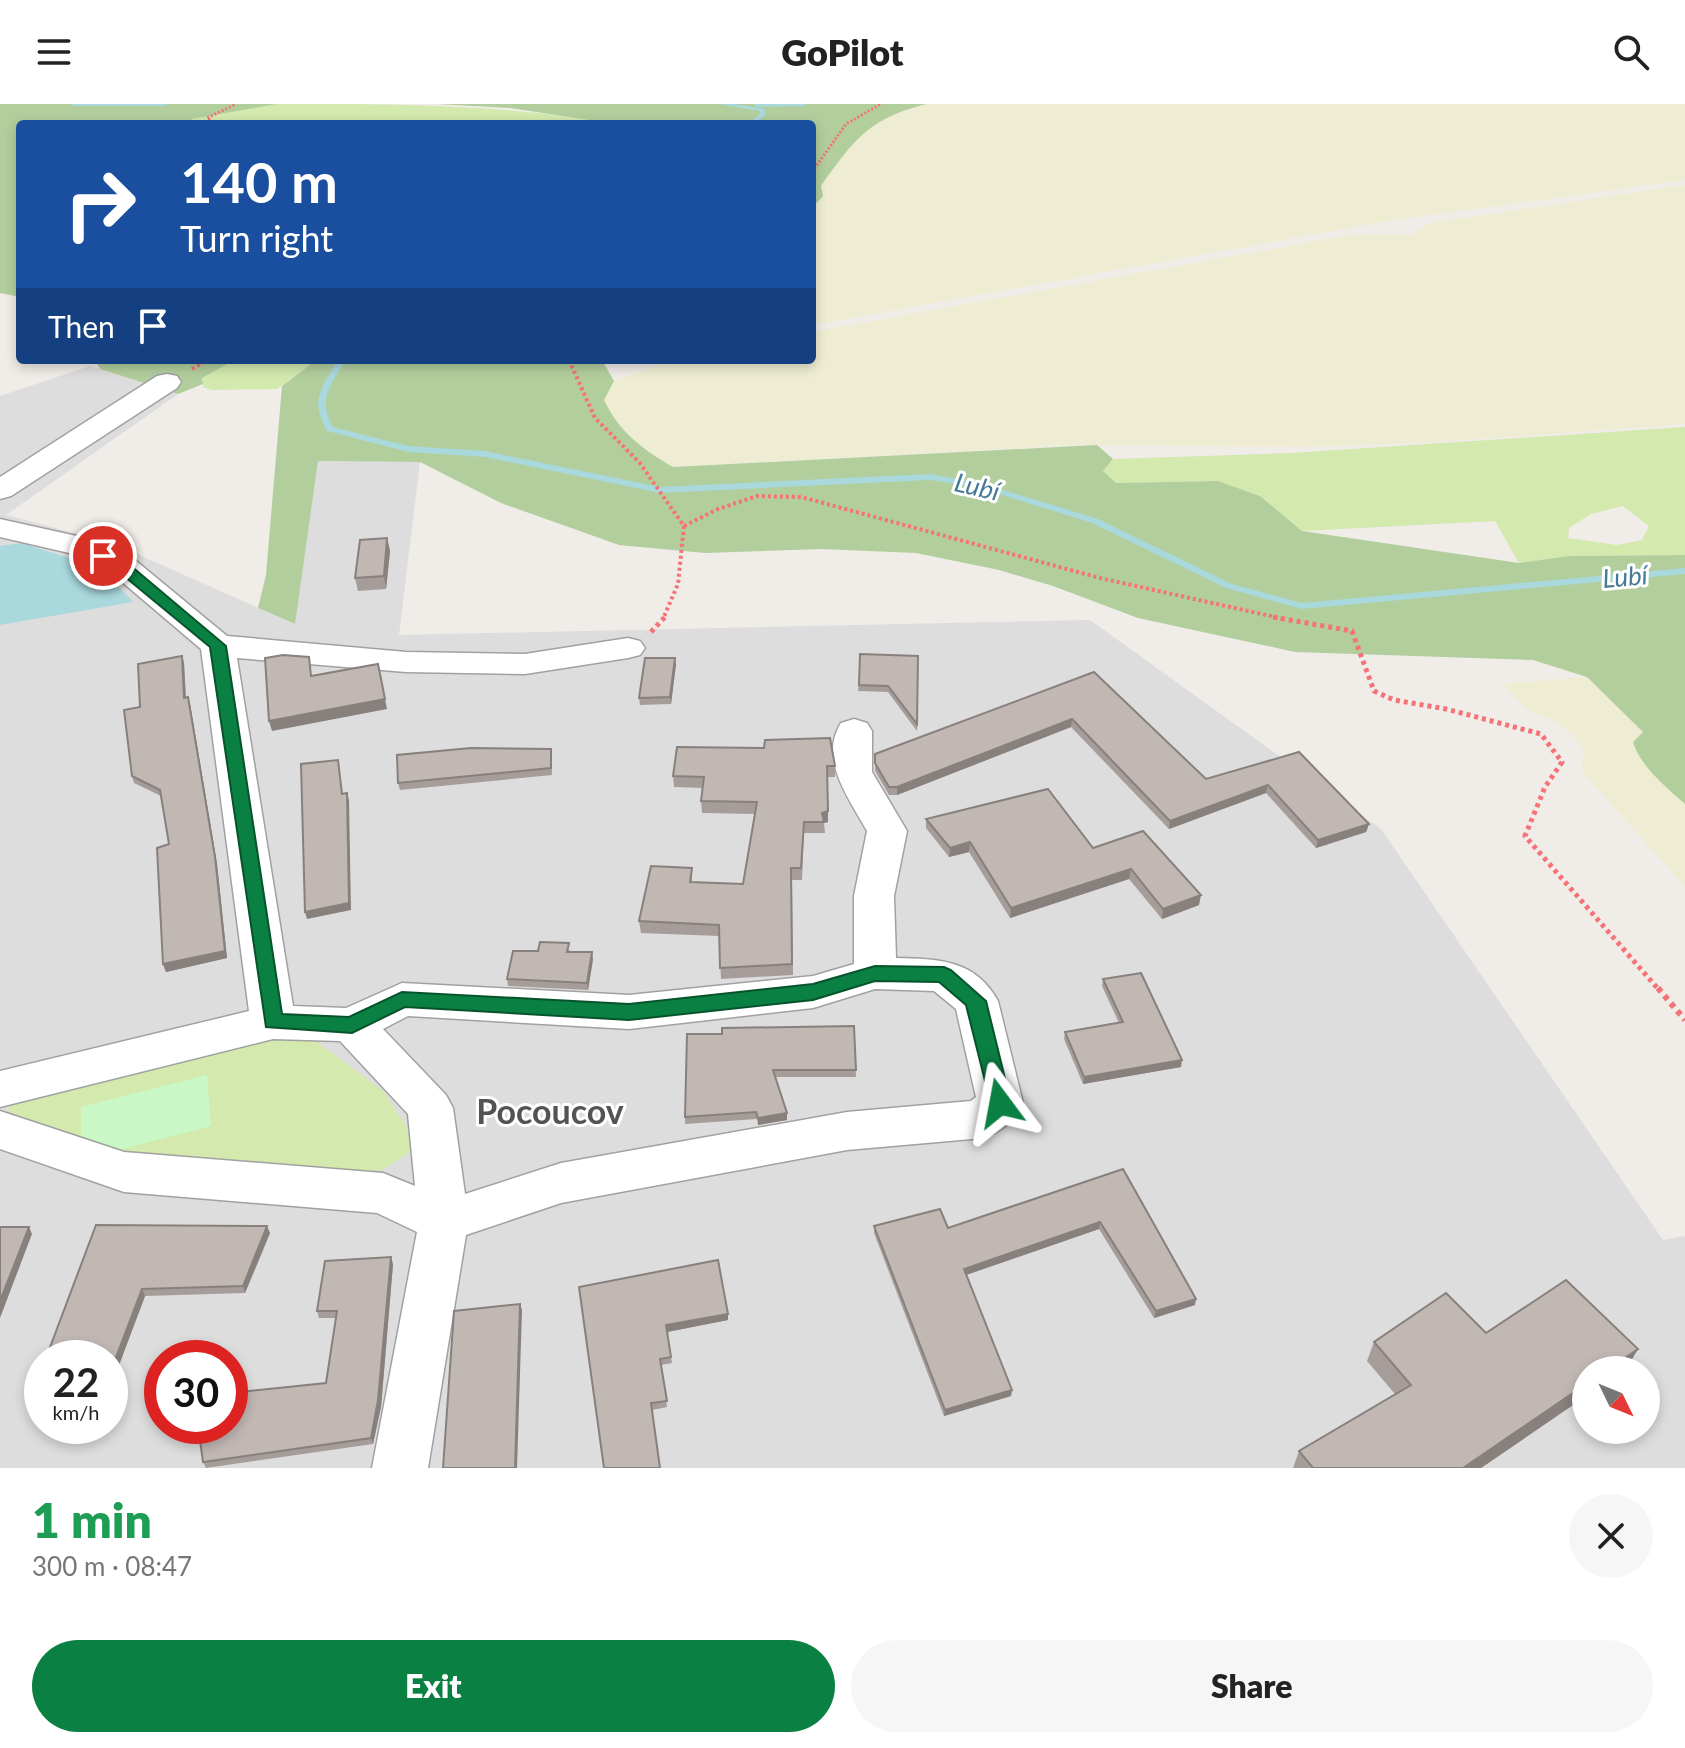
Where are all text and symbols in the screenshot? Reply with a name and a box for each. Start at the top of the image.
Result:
icon: menu [32,30,76,74]
text: GoPilot [781,30,904,74]
icon: search [1609,30,1653,74]
text: 140 m [180,148,338,215]
icon: right [48,152,152,256]
text: Turn right [180,216,333,260]
icon: arrive [131,304,175,348]
text: Then [48,308,115,344]
water label: Lubí [952,465,1005,507]
pin [69,522,137,590]
icon: arrive [81,534,125,578]
water label: Lubí [1601,558,1651,594]
position arrow [958,1061,1042,1145]
district label: Pocoucov [476,1090,624,1131]
speed limit sign: 30 [144,1340,248,1444]
north arrow [1572,1356,1660,1444]
map controls [1572,1356,1660,1444]
text: 22 [53,1358,99,1406]
text: km/h [53,1400,99,1424]
text: 1 min [32,1491,152,1548]
button: close [1569,1494,1653,1578]
text: 300 m · 08:47 [32,1550,192,1582]
button: Exit [32,1640,835,1732]
button: Share [851,1640,1653,1732]

